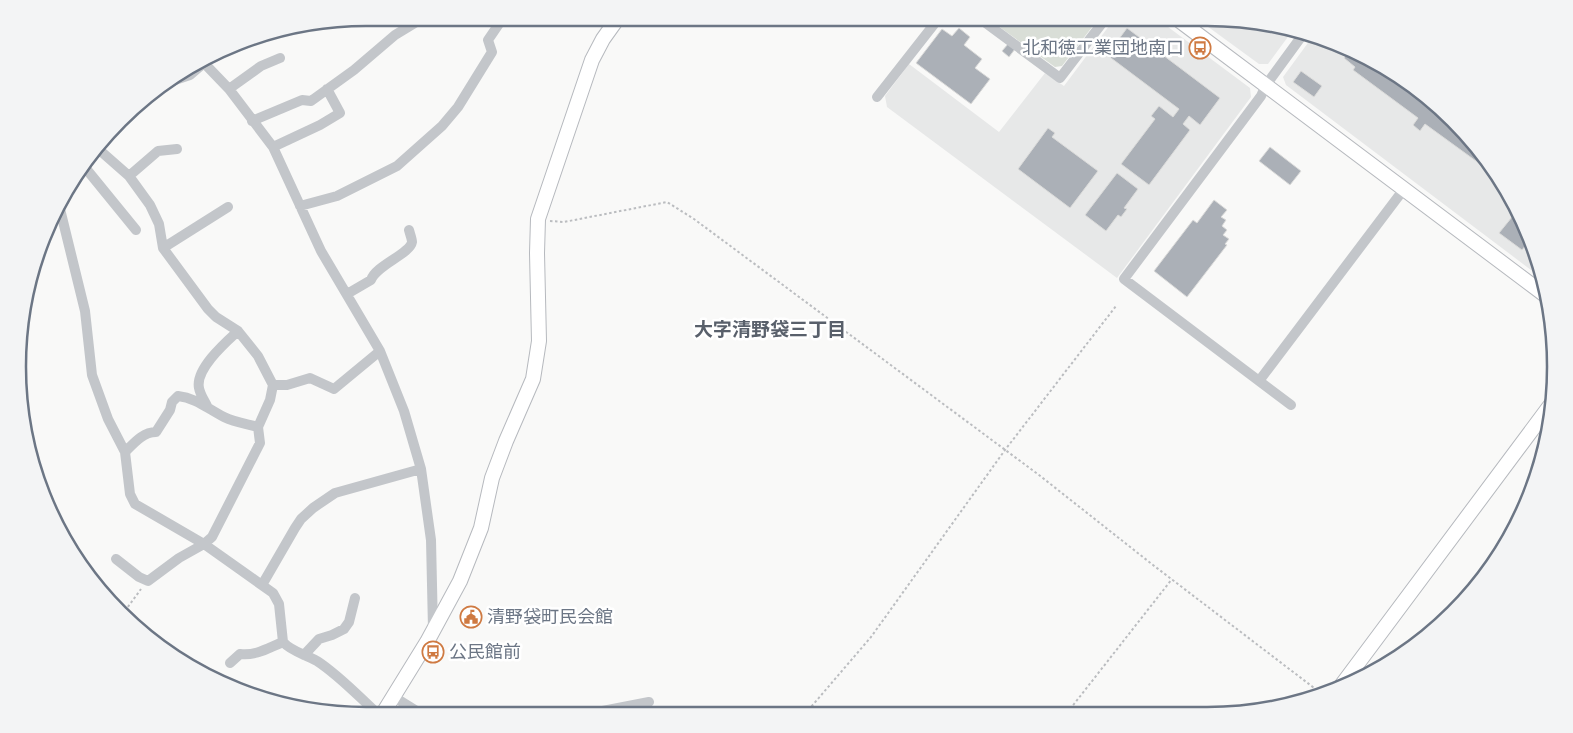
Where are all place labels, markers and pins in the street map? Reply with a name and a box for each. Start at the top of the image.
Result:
bus stop icon: 北和徳工業団地南口 [1188,36,1212,60]
place label: 北和徳工業団地南口 [1022,38,1184,58]
public building icon: 清野袋町民会館 [459,605,483,629]
place label: 清野袋町民会館 [487,607,613,627]
bus stop icon: 公民館前 [421,640,445,664]
place label: 公民館前 [449,642,521,662]

